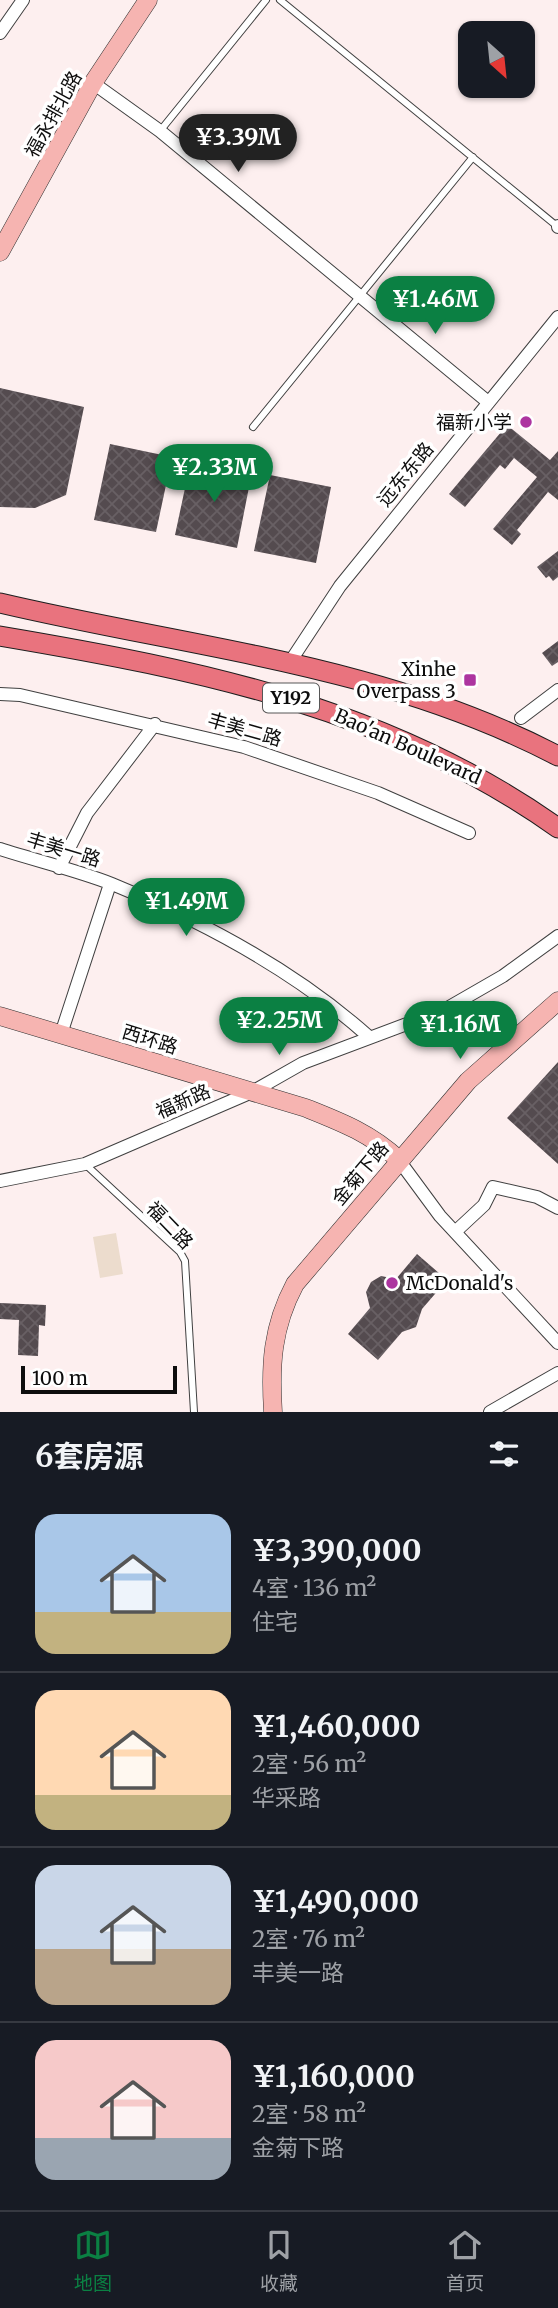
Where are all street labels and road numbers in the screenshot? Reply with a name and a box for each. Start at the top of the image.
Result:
street label: 福永排北路 [19,67,87,161]
street label: 远东东路 [372,437,438,511]
road number: Y192 [263,684,319,712]
street label: Bao'an Boulevard [331,703,485,789]
street label: 丰美二路 [205,707,285,751]
street label: 丰美一路 [24,826,104,872]
street label: 西环路 [119,1019,181,1059]
street label: 福新路 [152,1078,214,1124]
street label: 金菊下路 [326,1136,394,1210]
street label: 福二路 [142,1196,198,1254]

